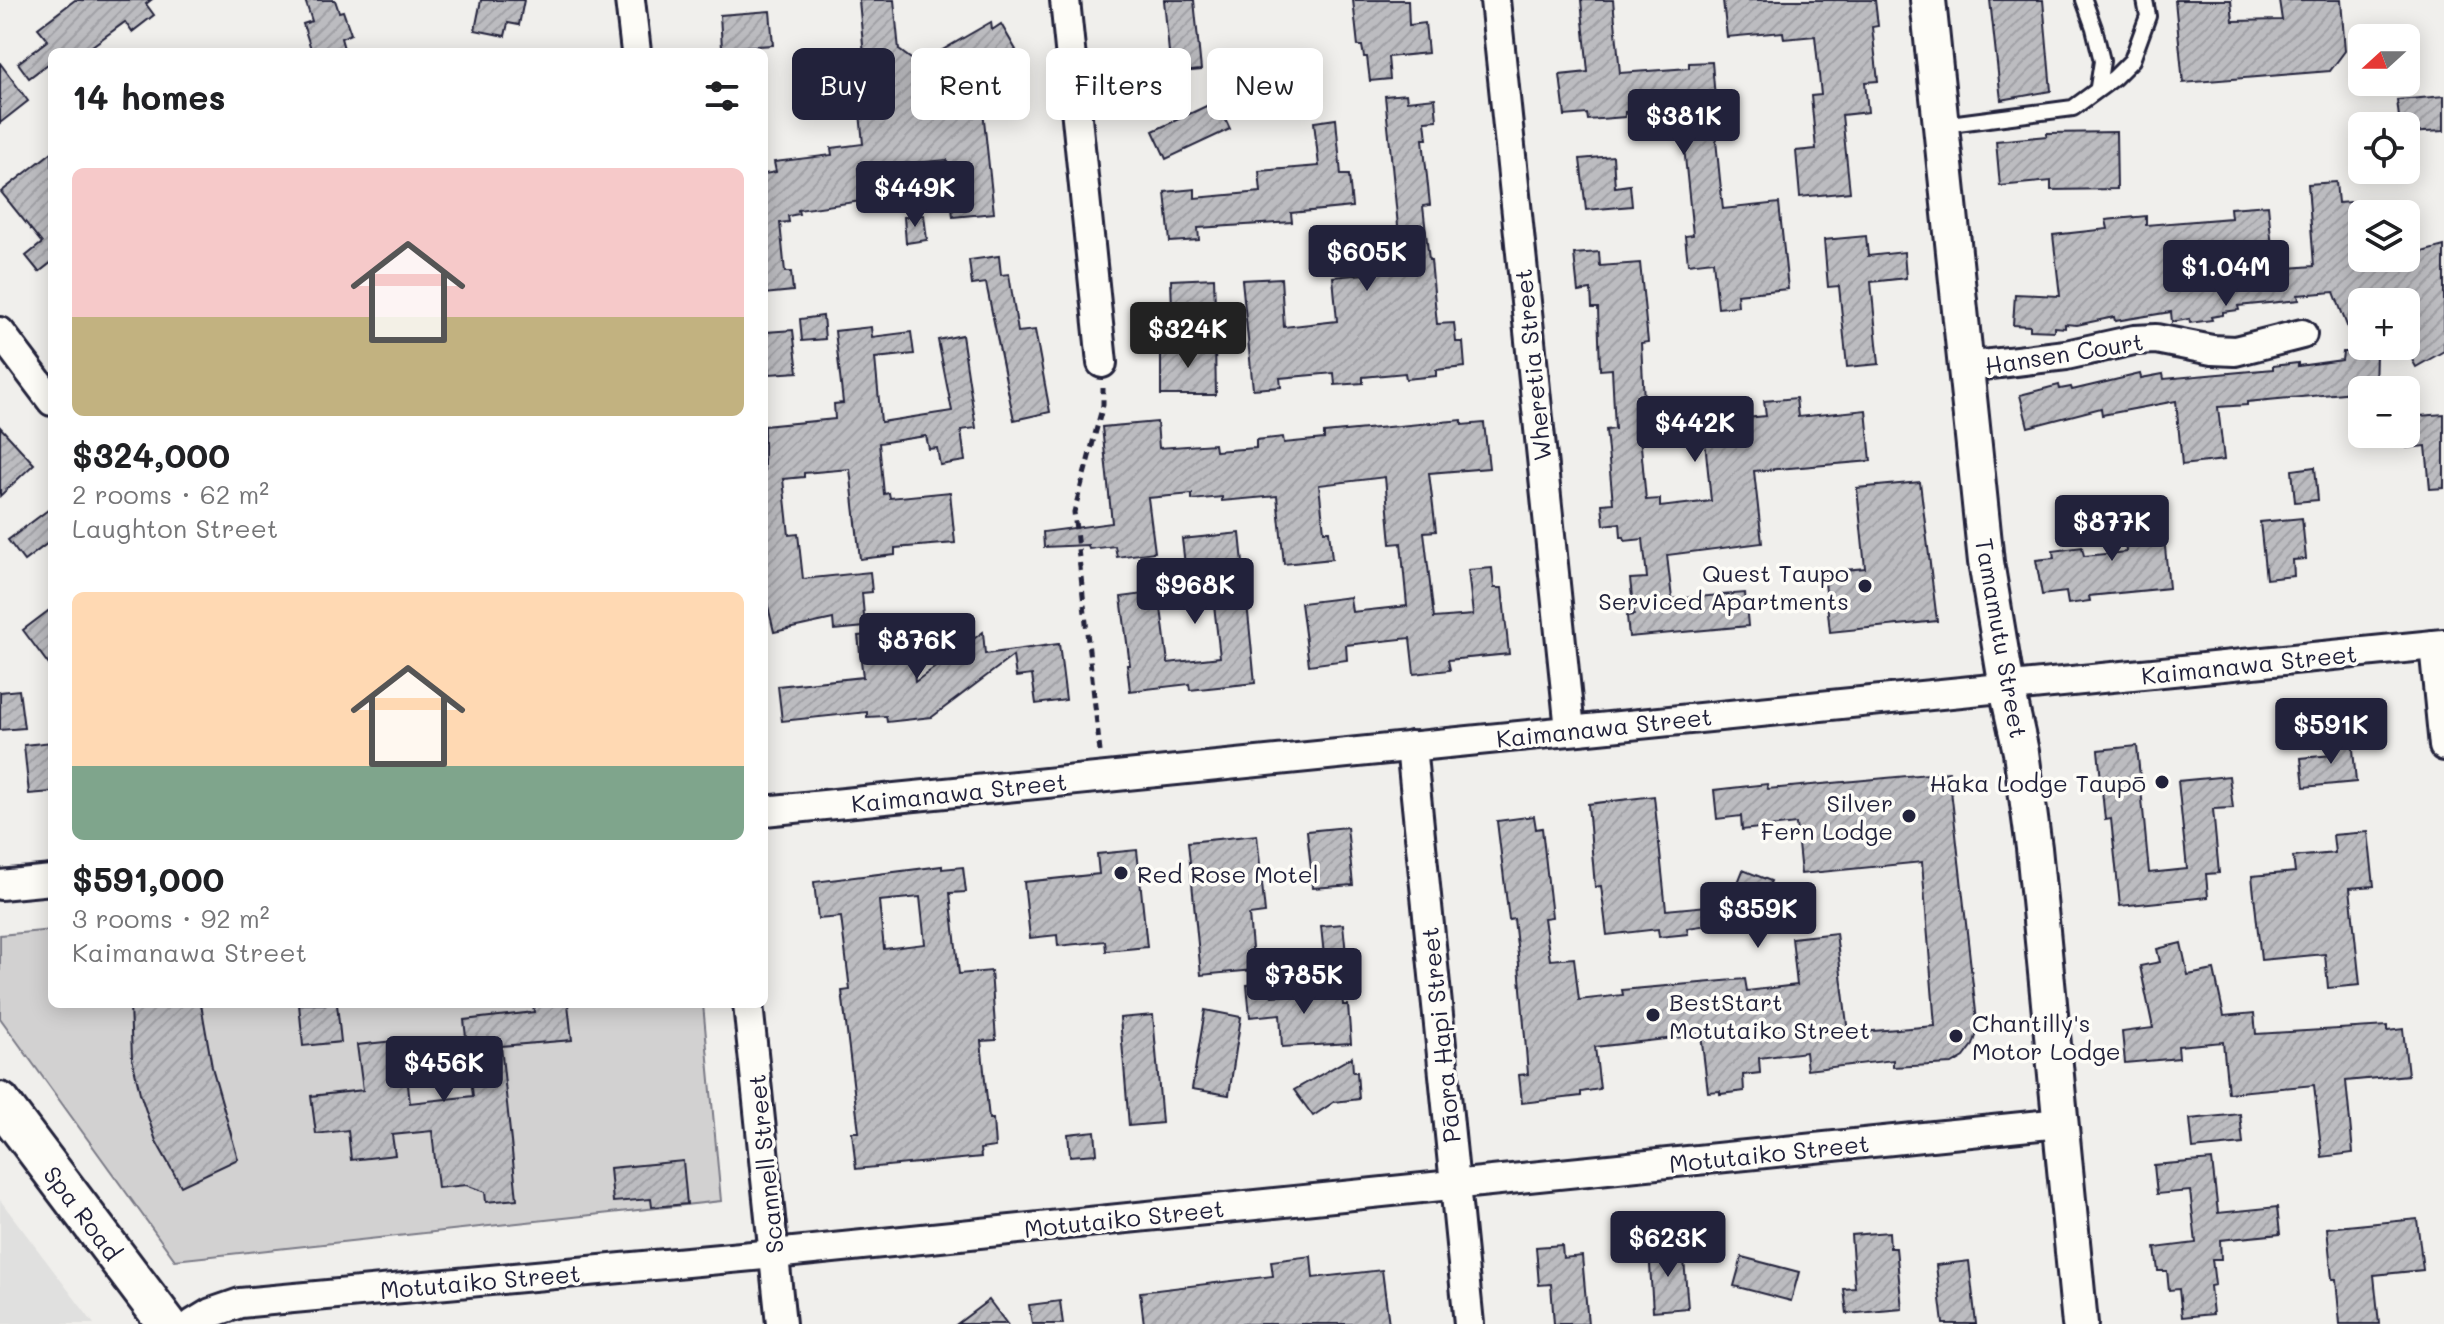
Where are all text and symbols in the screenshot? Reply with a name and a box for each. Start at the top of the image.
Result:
north arrow [2348,24,2420,96]
map controls [2348,24,2420,448]
chip: Buy [792,48,895,120]
chip: Rent [911,48,1030,120]
chip: Filters [1046,48,1191,120]
chip: New [1207,48,1323,120]
text: 14 homes [72,74,226,119]
icon: filters [700,74,744,118]
pin: $381K [1628,89,1740,157]
text: $381K [1646,98,1722,132]
button: locate [2348,112,2420,184]
pin: $449K [859,161,971,229]
text: $449K [874,170,956,204]
button: layers [2348,200,2420,272]
icon: home [336,220,480,364]
pin: $605K [1311,225,1423,293]
text: $605K [1327,234,1407,268]
pin: $1.04M [2161,240,2291,308]
text: $1.04M [2181,249,2271,283]
street label: Wheretia Street [1506,267,1558,463]
button: + [2348,288,2420,360]
pin: $324K [1132,302,1244,370]
text: $324K [1148,311,1228,345]
street label: Hansen Court [1983,325,2145,381]
button: − [2348,376,2420,448]
pin: $442K [1639,396,1751,464]
text: $442K [1655,405,1735,439]
text: $324,000 [72,432,230,477]
text: 2 rooms · 62 m² [72,477,269,511]
pin: $877K [2056,495,2168,563]
text: $877K [2073,504,2151,538]
text: Laughton Street [72,511,278,545]
street label: Tamamutu Street [1969,536,2035,740]
place label: Quest Taupo Serviced Apartments [1598,557,1849,616]
pin: $968K [1139,558,1251,626]
text: $968K [1155,567,1235,601]
marker: Quest Taupo Serviced Apartments [1856,577,1874,595]
pin: $876K [861,613,973,681]
text: $876K [877,622,957,656]
street label: Kaimanawa Street [2140,637,2358,691]
icon: home [336,644,480,788]
pin: $591K [2275,698,2387,766]
street label: Kaimanawa Street [1495,700,1713,754]
text: $591K [2293,707,2369,741]
street label: Kaimanawa Street [850,765,1068,819]
place label: Haka Lodge Taupō [1930,767,2146,798]
marker: Haka Lodge Taupō [2153,773,2171,791]
place label: Silver Fern Lodge [1761,787,1893,846]
marker: Silver Fern Lodge [1900,807,1918,825]
text: $591,000 [72,856,224,901]
place label: Red Rose Motel [1137,858,1319,889]
marker: Red Rose Motel [1112,864,1130,882]
pin: $359K [1702,882,1814,950]
text: $359K [1718,891,1798,925]
text: 3 rooms · 92 m² [72,901,270,935]
street label: Pāora Hapi Street [1413,926,1467,1144]
text: Kaimanawa Street [72,935,307,969]
pin: $785K [1248,948,1360,1016]
text: $785K [1265,957,1343,991]
place label: BestStart Motutaiko Street [1669,986,1870,1045]
marker: BestStart Motutaiko Street [1644,1006,1662,1024]
place label: Chantilly's Motor Lodge [1972,1007,2121,1066]
marker: Chantilly's Motor Lodge [1947,1027,1965,1045]
pin: $456K [388,1036,500,1104]
text: $456K [404,1045,484,1079]
street label: Scannell Street [740,1073,790,1255]
street label: Motutaiko Street [1667,1127,1871,1179]
street label: Spa Road [37,1159,129,1267]
street label: Motutaiko Street [1022,1192,1226,1244]
pin: $623K [1612,1211,1724,1279]
text: $623K [1628,1220,1708,1254]
street label: Motutaiko Street [379,1257,581,1305]

